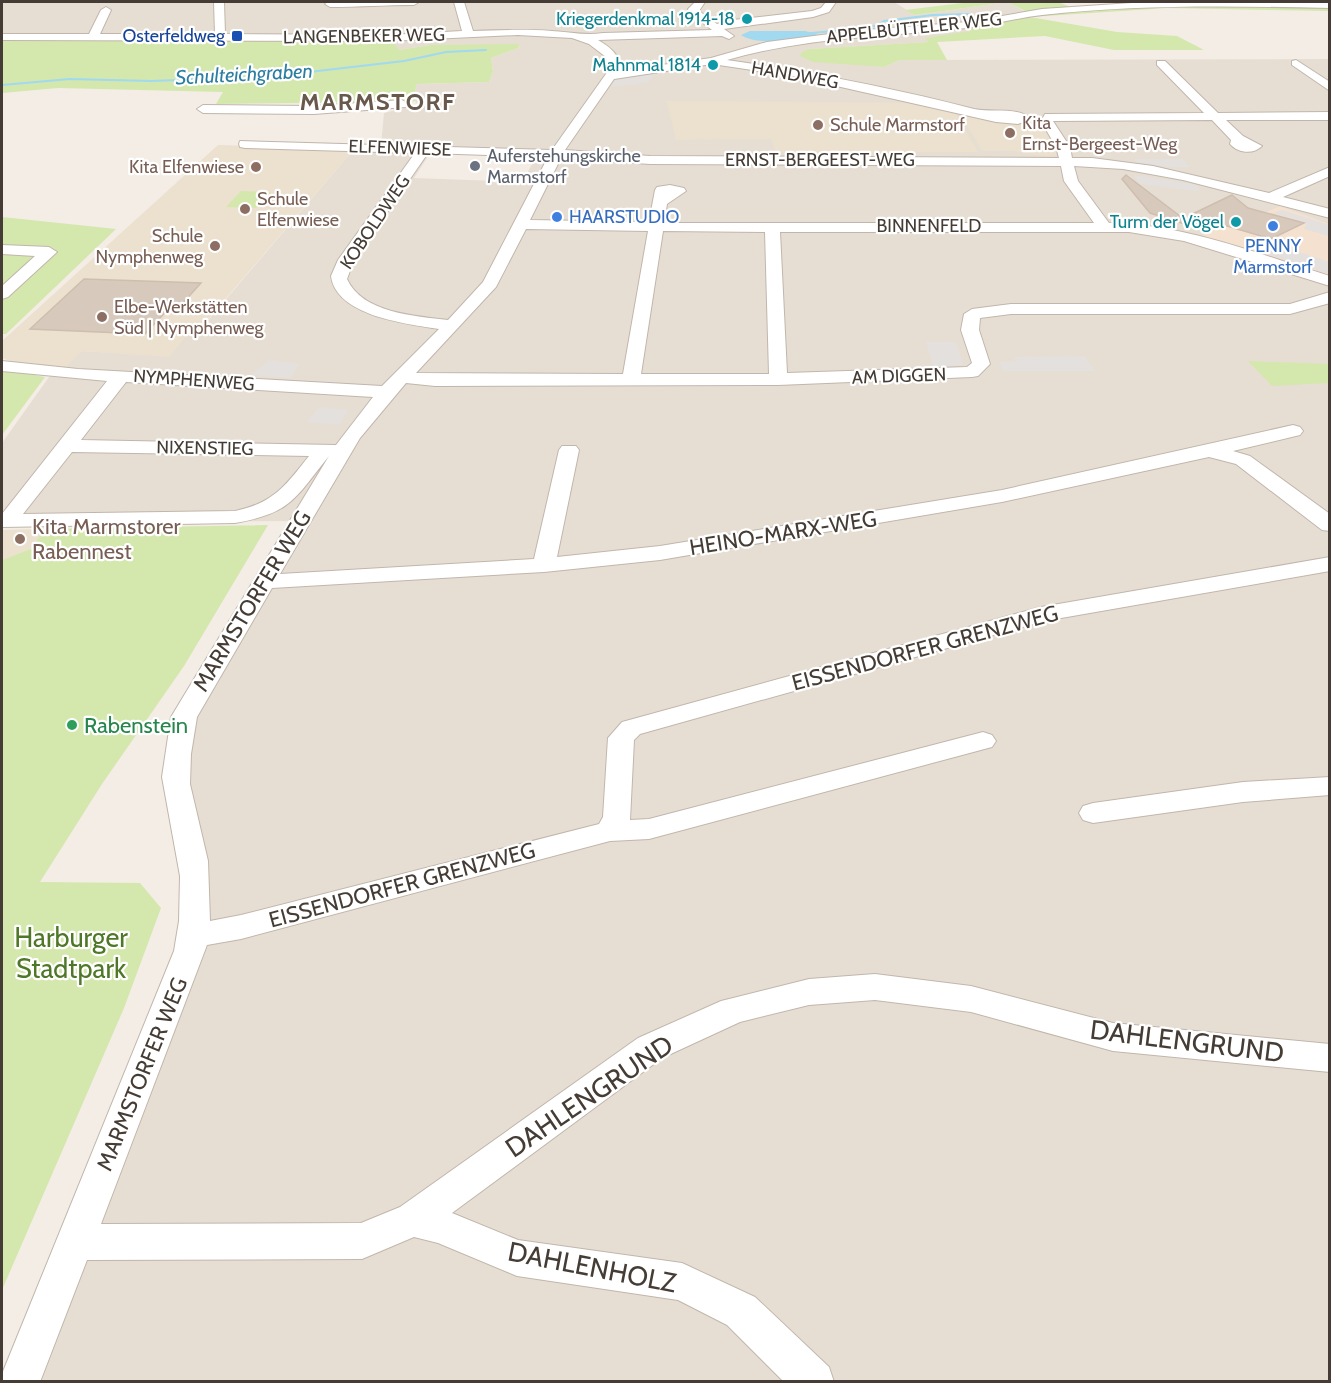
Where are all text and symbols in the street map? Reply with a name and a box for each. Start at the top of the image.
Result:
place label: Kriegerdenkmal 1914-18 [556,8,735,30]
street label: APPELBÜTTELER WEG [825,8,1003,48]
marker: Kriegerdenkmal 1914-18 [740,12,754,26]
street label: LANGENBEKER WEG [283,24,445,48]
place label: Osterfeldweg [123,25,226,47]
marker: Osterfeldweg [230,29,244,43]
place label: Mahnmal 1814 [592,54,701,76]
street label: HANDWEG [750,56,840,94]
water label: Schulteichgraben [175,58,313,90]
marker: Mahnmal 1814 [706,58,720,72]
district label: MARMSTORF [300,87,456,116]
place label: Kita Ernst-Bergeest-Weg [1022,112,1178,155]
place label: Schule Marmstorf [830,114,965,136]
marker: Schule Marmstorf [811,118,825,132]
marker: Kita Ernst-Bergeest-Weg [1003,126,1017,140]
street label: ELFENWIESE [348,135,452,161]
place label: Auferstehungskirche Marmstorf [487,145,641,188]
street label: ERNST-BERGEEST-WEG [725,149,915,171]
place label: Kita Elfenwiese [129,156,244,178]
marker: Auferstehungskirche Marmstorf [468,159,482,173]
marker: Kita Elfenwiese [249,160,263,174]
street label: KOBOLDWEG [335,171,415,273]
place label: Schule Elfenwiese [257,188,339,231]
marker: Schule Elfenwiese [238,202,252,216]
place label: HAARSTUDIO [569,206,680,228]
marker: HAARSTUDIO [550,210,564,224]
place label: Turm der Vögel [1110,211,1225,233]
street label: BINNENFELD [877,215,981,237]
marker: Turm der Vögel [1229,215,1243,229]
marker: PENNY Marmstorf [1266,219,1280,233]
place label: Schule Nymphenweg [96,225,204,268]
place label: PENNY Marmstorf [1233,235,1313,278]
marker: Schule Nymphenweg [208,239,222,253]
place label: Elbe-Werkstätten Süd | Nymphenweg [114,296,265,339]
marker: Elbe-Werkstätten Süd | Nymphenweg [95,310,109,324]
street label: AM DIGGEN [852,363,946,389]
street label: NYMPHENWEG [133,365,255,395]
street label: NIXENSTIEG [156,436,254,460]
street label: HEINO-MARX-WEG [687,505,879,561]
street label: MARMSTORFER WEG [187,506,317,696]
place label: Kita Marmstorer Rabennest [32,513,181,565]
marker: Kita Marmstorer Rabennest [13,532,27,546]
street label: EISSENDORFER GRENZWEG [789,599,1061,697]
place label: Rabenstein [84,712,188,739]
marker: Rabenstein [65,718,79,732]
street label: EISSENDORFER GRENZWEG [266,836,538,934]
park label: Harburger Stadtpark [14,921,128,985]
street label: MARMSTORFER WEG [91,973,193,1175]
street label: DAHLENGRUND [1088,1013,1286,1069]
street label: DAHLENGRUND [499,1028,679,1164]
street label: DAHLENHOLZ [505,1235,679,1300]

